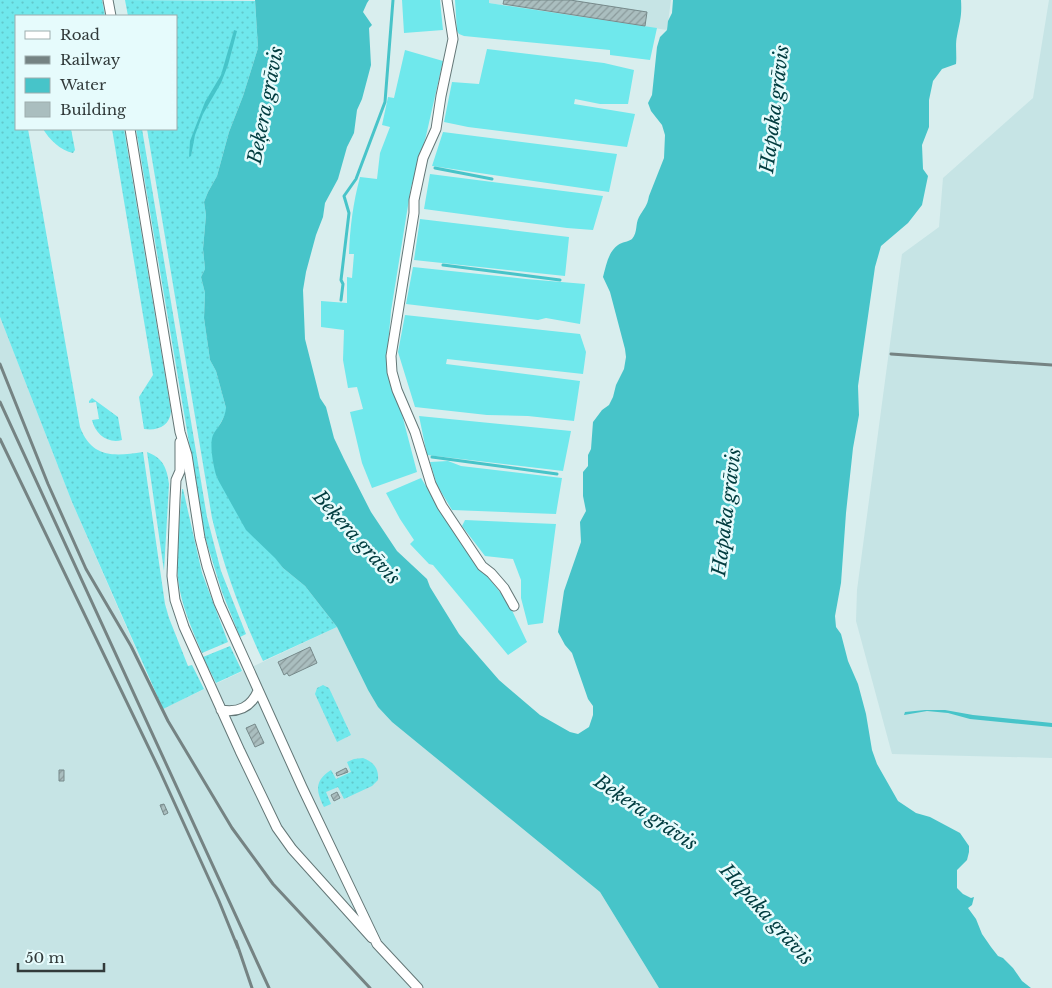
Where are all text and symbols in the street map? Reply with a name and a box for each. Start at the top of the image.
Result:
legend [15,15,178,130]
text: Road [60,25,100,44]
water label: Beķera grāvis [243,44,288,167]
water label: Hapaka grāvis [755,44,794,175]
text: Railway [60,50,121,69]
text: Water [59,75,107,94]
text: Building [60,100,127,119]
water label: Hapaka grāvis [707,447,746,578]
water label: Beķera grāvis [308,485,405,589]
water label: Beķera grāvis [589,769,702,855]
water label: Hapaka grāvis [714,858,818,970]
scale bar [18,940,104,972]
text: 50 m [25,948,65,967]

